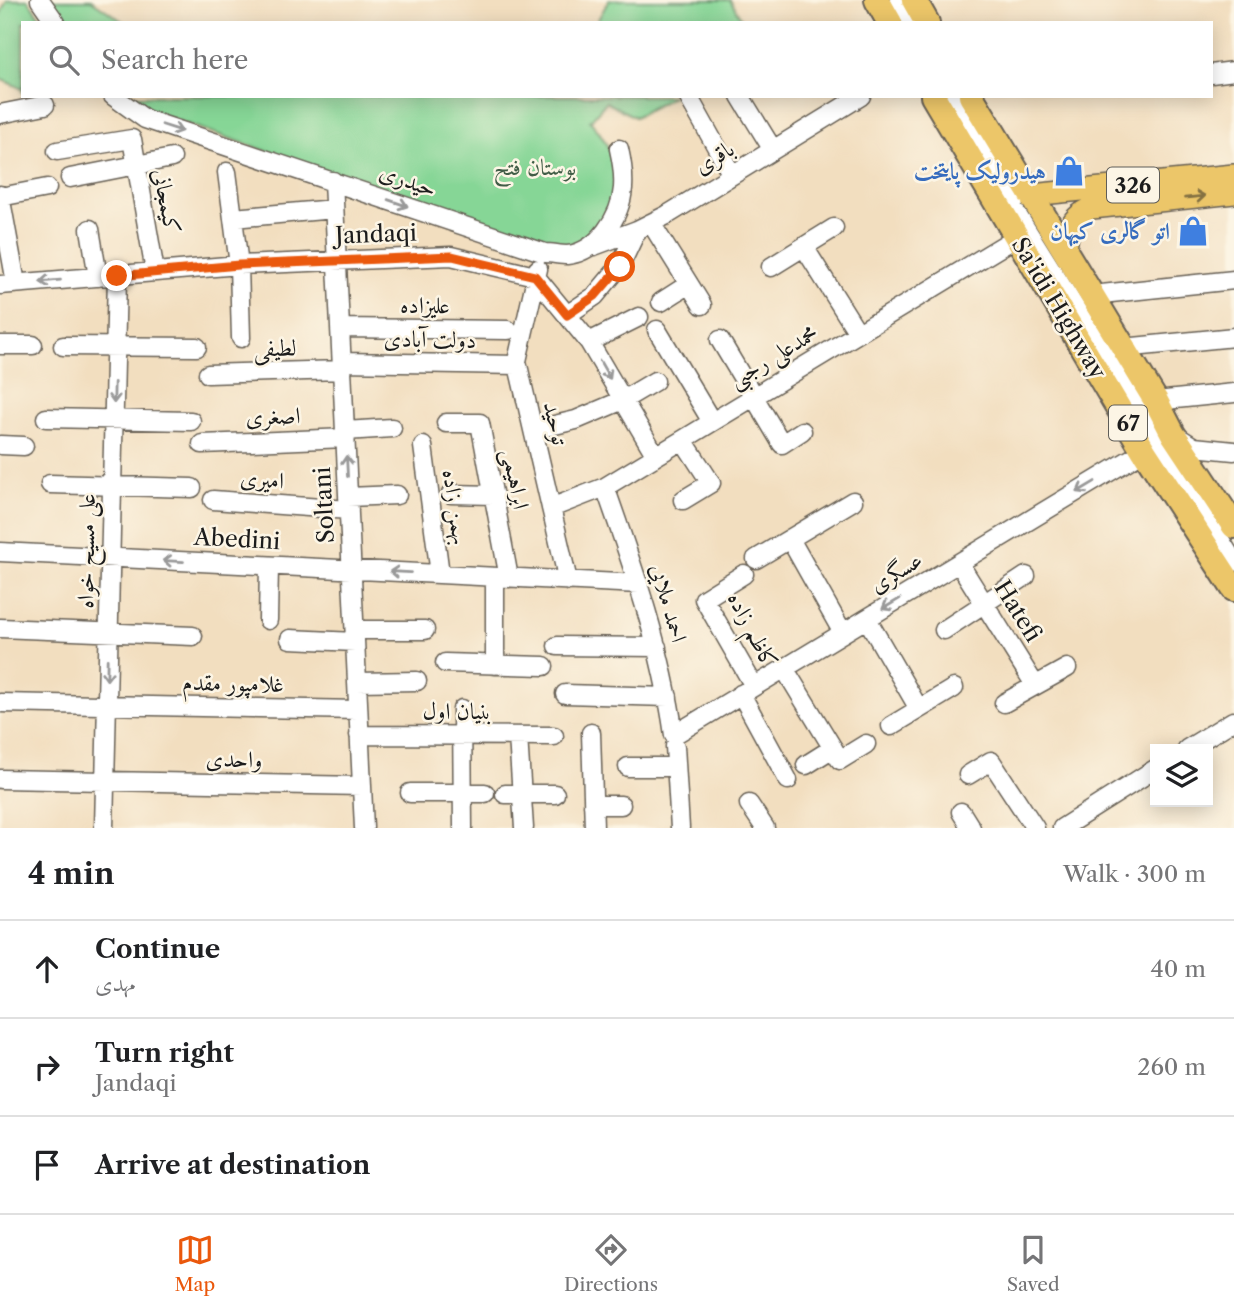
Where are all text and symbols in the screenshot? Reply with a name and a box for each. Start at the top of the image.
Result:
search box [21,21,1213,98]
icon: search [45,41,83,79]
text: Search here [101,44,248,76]
one-way arrow [161,123,183,135]
street label: باقری [689,134,740,181]
park label: بوستان فتح [494,153,576,188]
shop icon: هیدرولیک پایتخت [1052,154,1086,188]
street label: حیدری [376,157,440,203]
place label: هیدرولیک پایتخت [914,157,1046,188]
street label: کیمجانی [147,166,187,236]
road number: 326 [1107,168,1159,202]
one-way arrow [1183,191,1205,204]
one-way arrow [386,198,408,210]
shop icon: اتو گالری کیهان [1176,214,1210,248]
place label: اتو گالری کیهان [1050,217,1170,247]
street label: Jandaqi [332,219,417,250]
street label: Sa'idi Highway [1006,232,1112,384]
route start [604,251,635,282]
route end [101,260,132,291]
one-way arrow [39,275,61,288]
street label: علیزاده [400,291,450,319]
street label: محمدعلی رجبی [723,318,825,398]
street label: دولت آبادی [383,324,477,354]
street label: لطیفی [253,333,297,366]
one-way arrow [598,359,612,379]
one-way arrow [107,381,121,404]
street label: توحید [536,398,575,448]
street label: اصغری [245,401,301,432]
road number: 67 [1109,406,1147,440]
street label: ابراهیمی [494,446,536,512]
one-way arrow [340,455,353,478]
street label: امیری [239,463,285,495]
street label: Soltani [308,466,340,544]
street label: بهمن زاده [435,467,475,547]
one-way arrow [1076,480,1096,494]
street label: علی مسیح خواه [71,493,108,609]
street label: Abedini [192,523,281,555]
street label: عسگری [864,545,928,599]
one-way arrow [162,554,185,567]
street label: احمد ملایی [643,560,694,646]
one-way arrow [389,566,412,579]
street label: Hatefi [988,575,1048,647]
street label: کاظم زاده [715,587,784,677]
one-way arrow [882,597,902,611]
one-way arrow [101,658,114,681]
street label: غلامپور مقدم [182,668,284,704]
street label: بنیان اول [422,697,492,725]
map controls [1150,744,1213,807]
button: layers [1150,744,1213,807]
street label: واحدی [205,745,263,773]
text: 4 min [28,855,114,892]
text: Walk · 300 m [1063,860,1206,888]
text: Continue [95,933,220,965]
icon: ahead [28,950,66,988]
text: 40 m [1151,955,1206,983]
text: مهدی [95,969,136,997]
text: Turn right [95,1037,234,1069]
icon: right [28,1048,66,1086]
text: 260 m [1137,1053,1206,1081]
text: Jandaqi [95,1069,176,1097]
icon: arrive [28,1146,66,1184]
text: Arrive at destination [95,1149,370,1181]
tab: Map [174,1231,215,1296]
tab: Directions [564,1231,658,1296]
tab: Saved [1007,1231,1060,1296]

